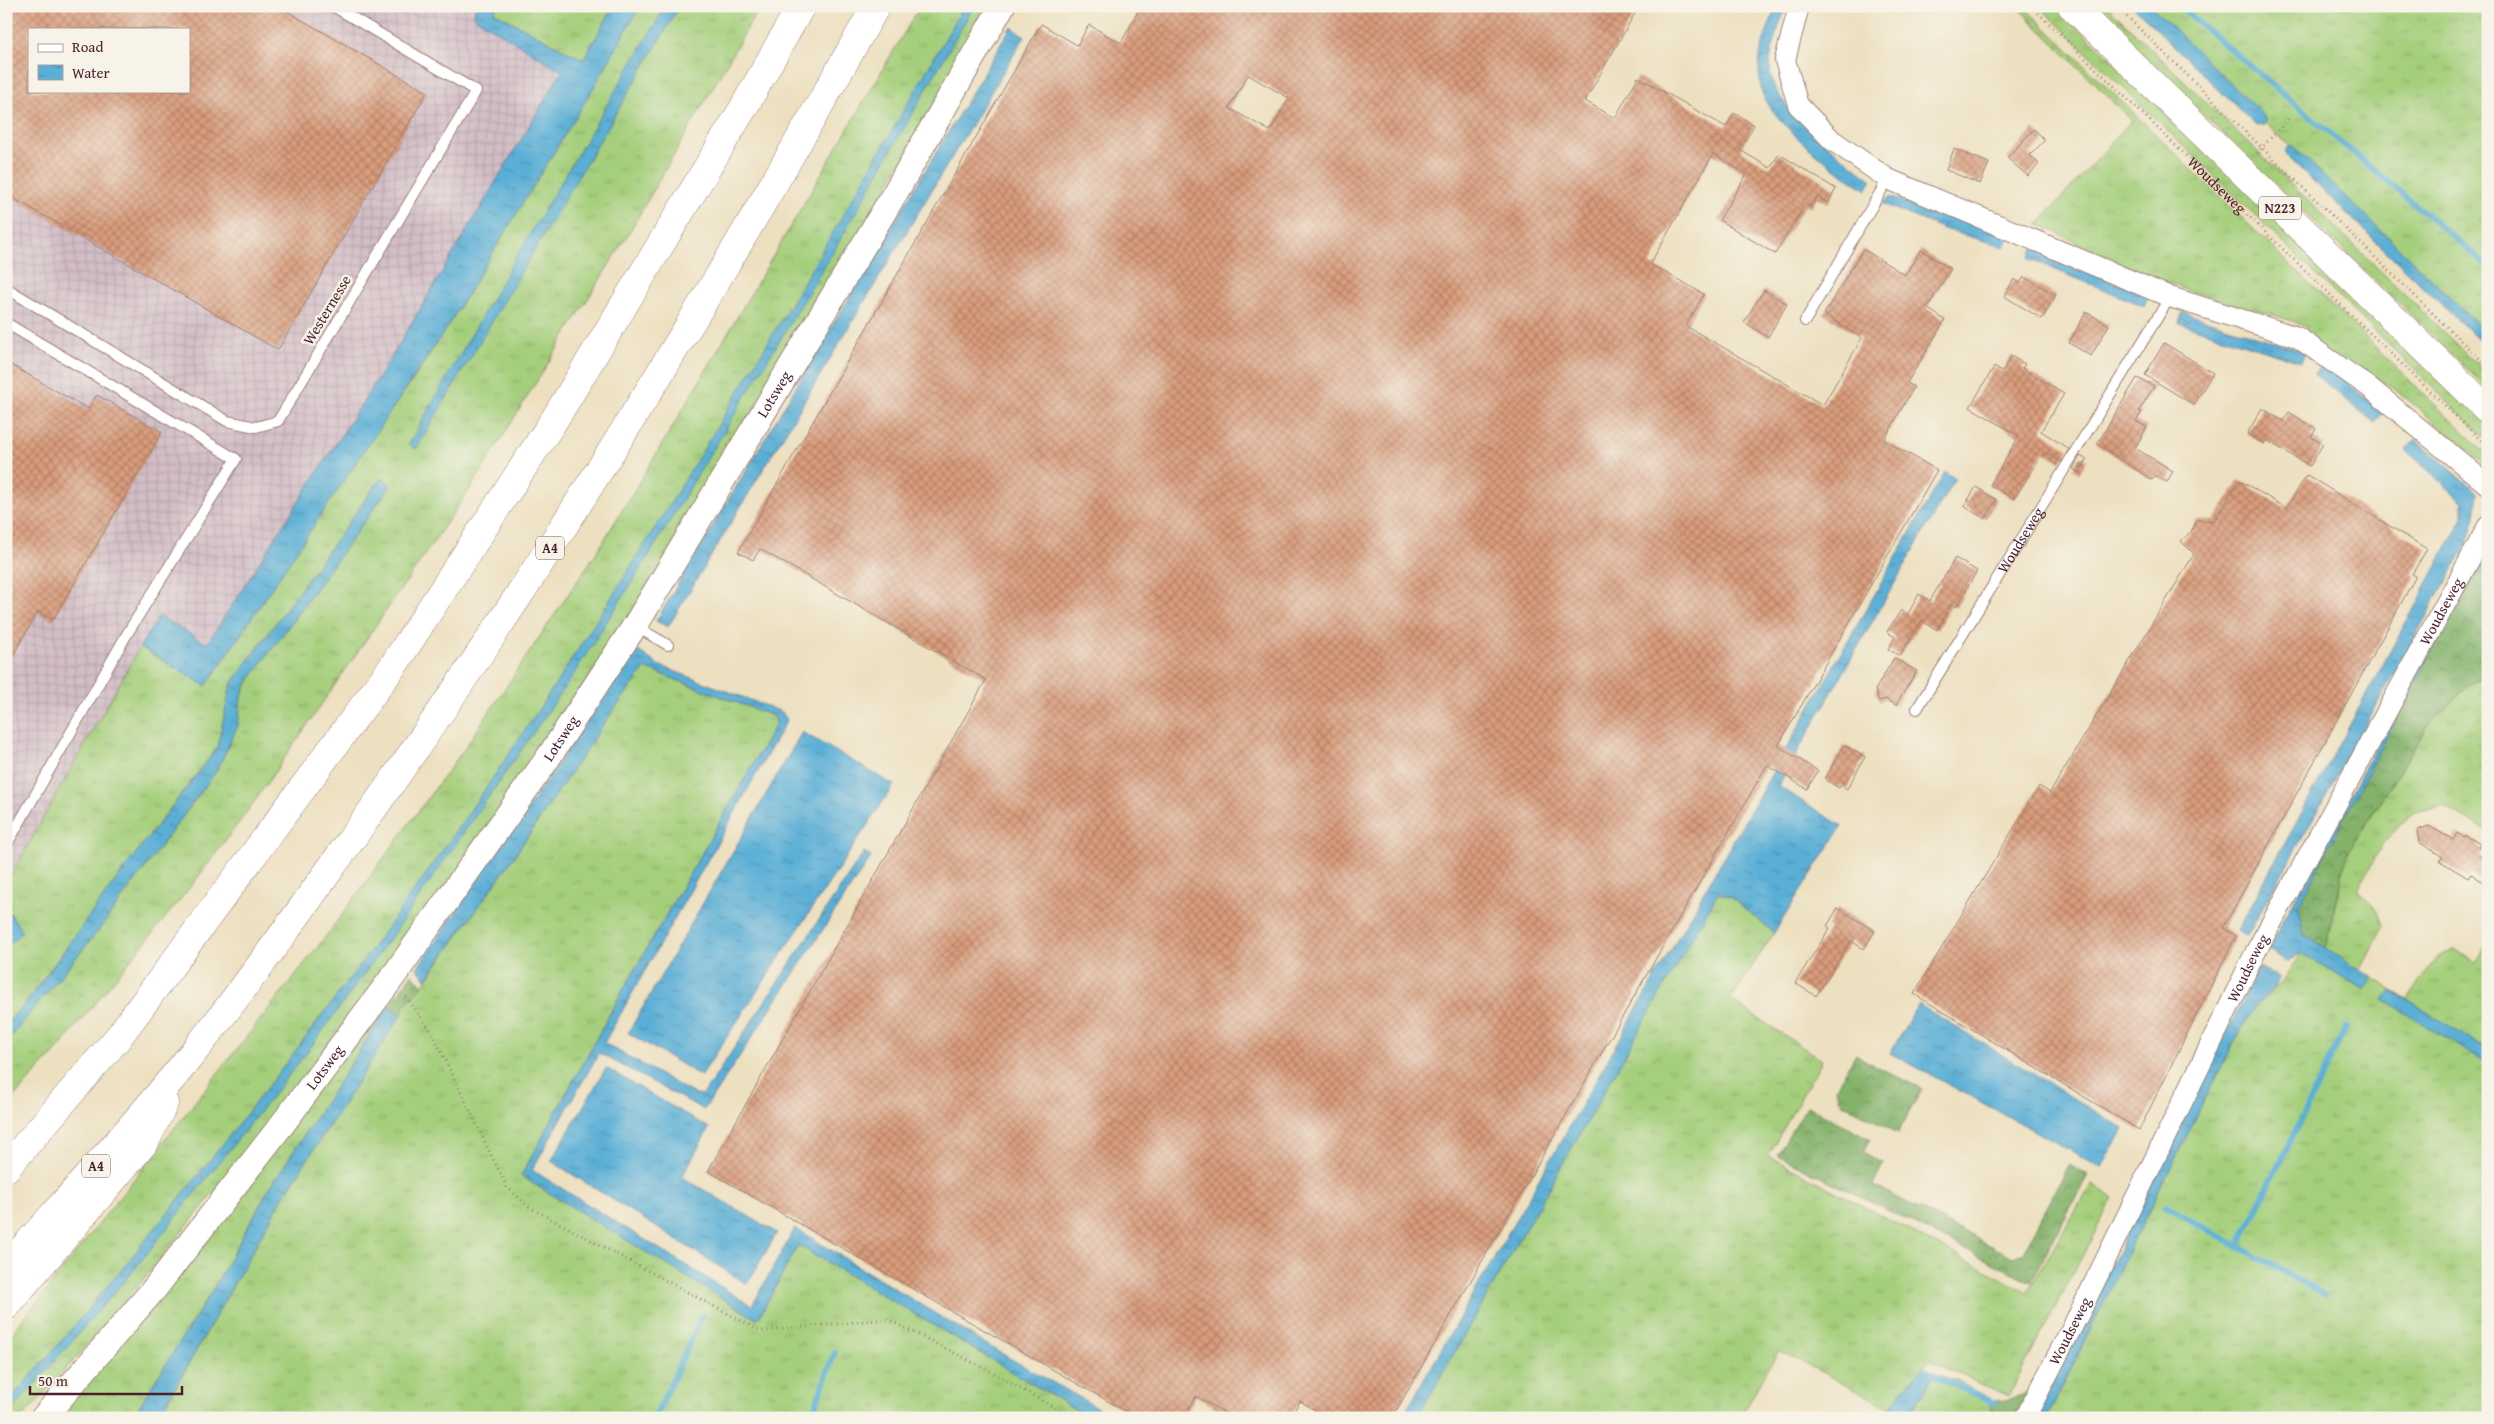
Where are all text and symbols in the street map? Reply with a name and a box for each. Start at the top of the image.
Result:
legend [28,28,190,92]
text: Road [72,36,103,57]
text: Water [72,62,110,83]
street label: Woudseweg [2183,152,2251,218]
road number: N223 [2259,197,2301,220]
street label: Westernesse [297,271,356,349]
street label: Lotsweg [752,366,796,421]
street label: Woudseweg [1992,503,2049,577]
road number: A4 [536,536,564,560]
street label: Woudseweg [2414,573,2468,649]
street label: Lotsweg [538,711,584,765]
street label: Woudseweg [2222,930,2274,1006]
street label: Lotsweg [301,1040,349,1094]
road number: A4 [82,1154,110,1178]
street label: Woudseweg [2043,1293,2096,1368]
scale bar [30,1364,182,1396]
text: 50 m [38,1370,69,1391]

